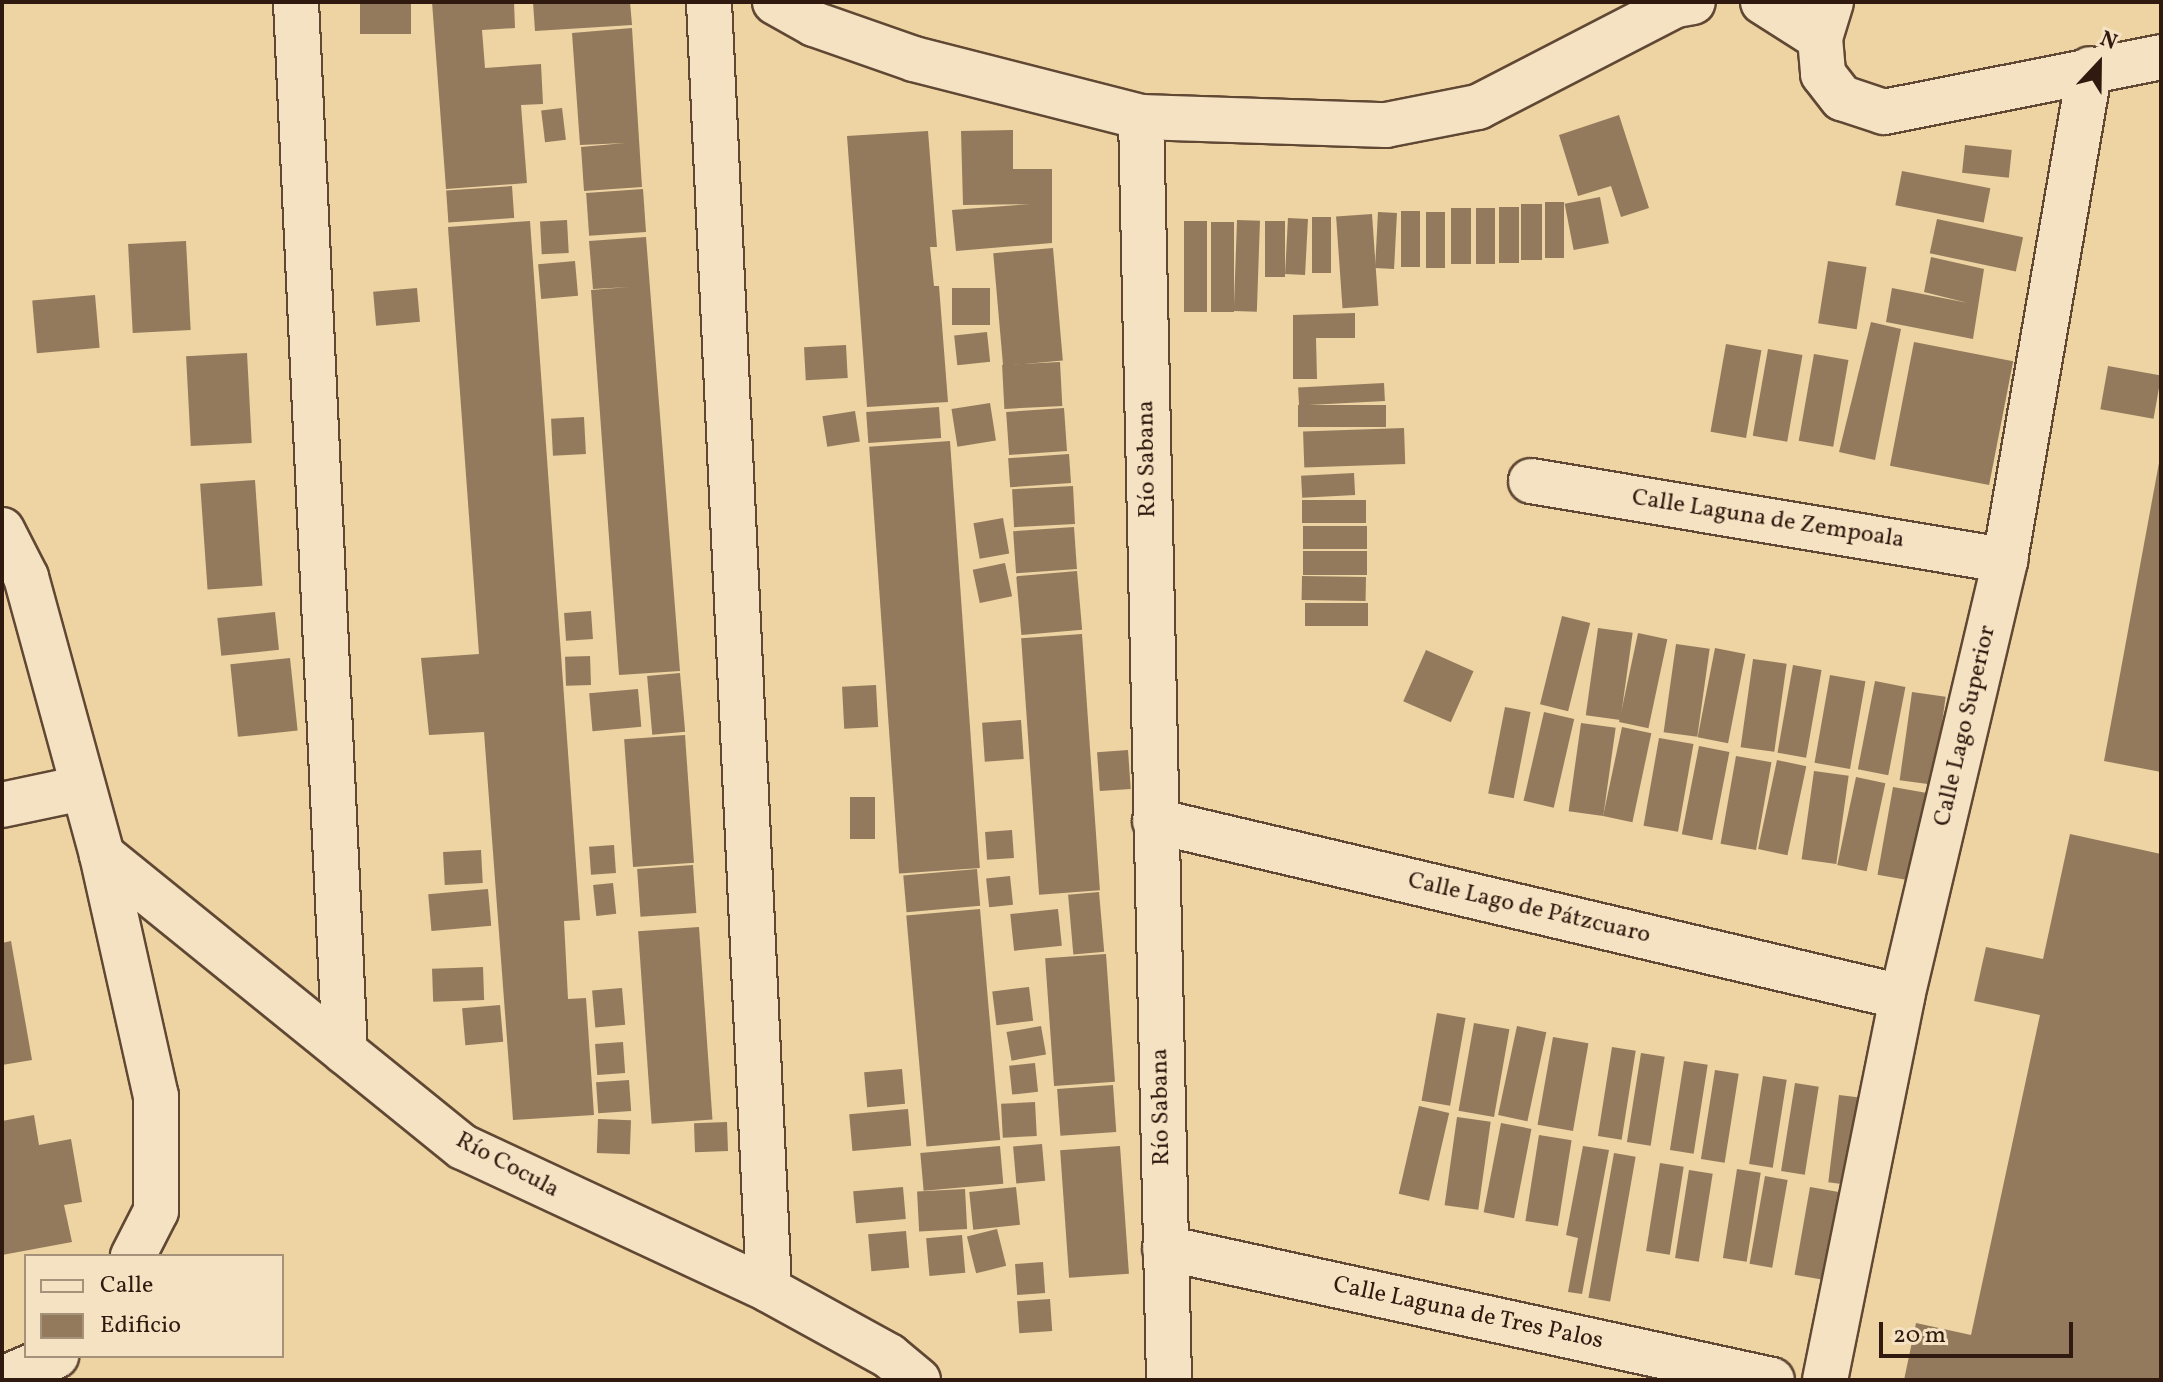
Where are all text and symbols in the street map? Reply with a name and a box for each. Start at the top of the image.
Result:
north arrow [2059,24,2139,104]
text: N [2095,24,2121,59]
street label: Río Sabana [1133,400,1163,518]
street label: Calle Laguna de Zempoala [1630,484,1906,556]
street label: Calle Lago Superior [1929,623,2003,829]
street label: Calle Lago de Pátzcuaro [1405,867,1653,951]
street label: Río Sabana [1147,1048,1177,1166]
street label: Río Cocula [450,1127,564,1205]
legend [24,1254,284,1358]
text: Calle [100,1269,153,1303]
street label: Calle Laguna de Tres Palos [1330,1271,1606,1357]
scale bar [1883,1306,2077,1356]
text: Edificio [100,1309,181,1343]
text: 20 m [1893,1319,1946,1353]

